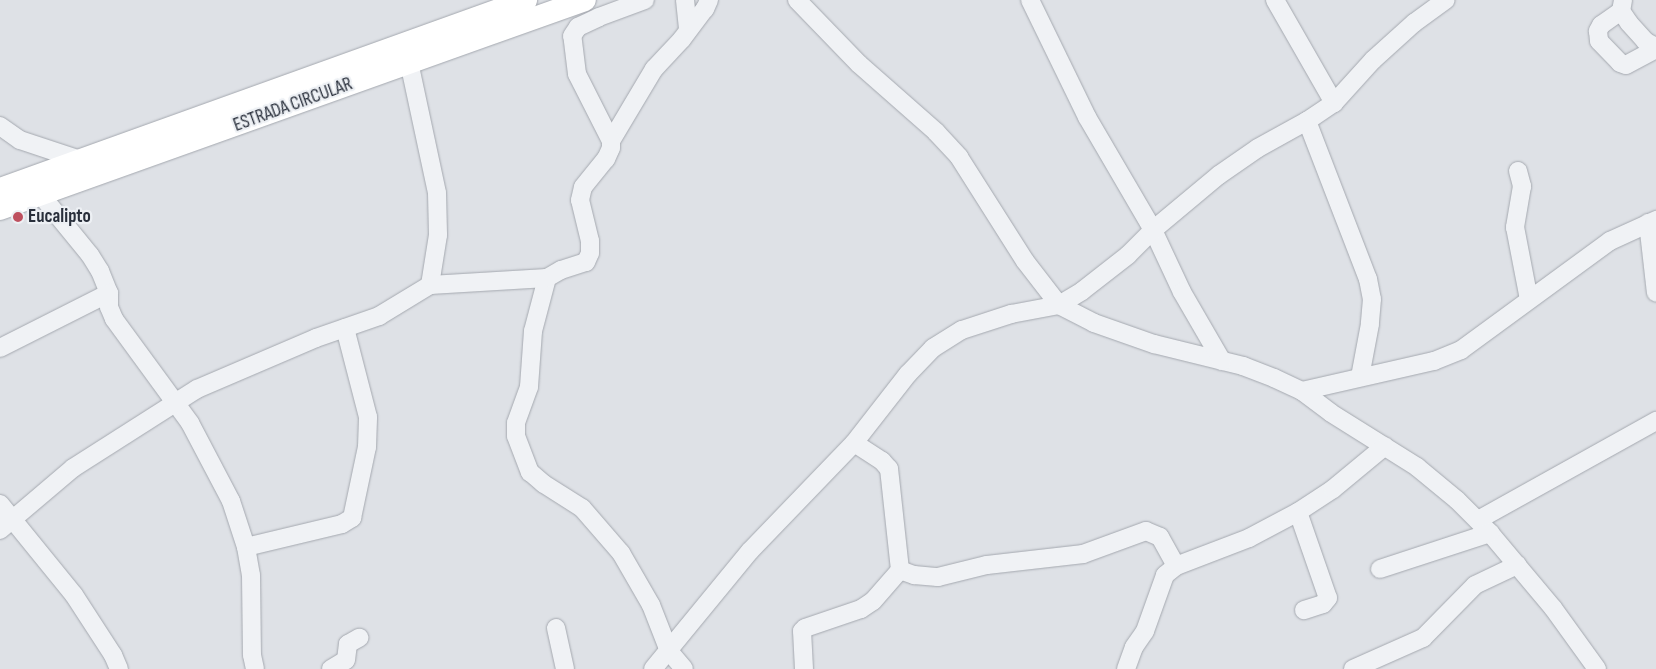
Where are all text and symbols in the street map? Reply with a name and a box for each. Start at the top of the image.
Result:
street label: ESTRADA CIRCULAR [230,73,356,137]
place label: Eucalipto [28,206,91,228]
marker: Eucalipto [12,211,24,223]

